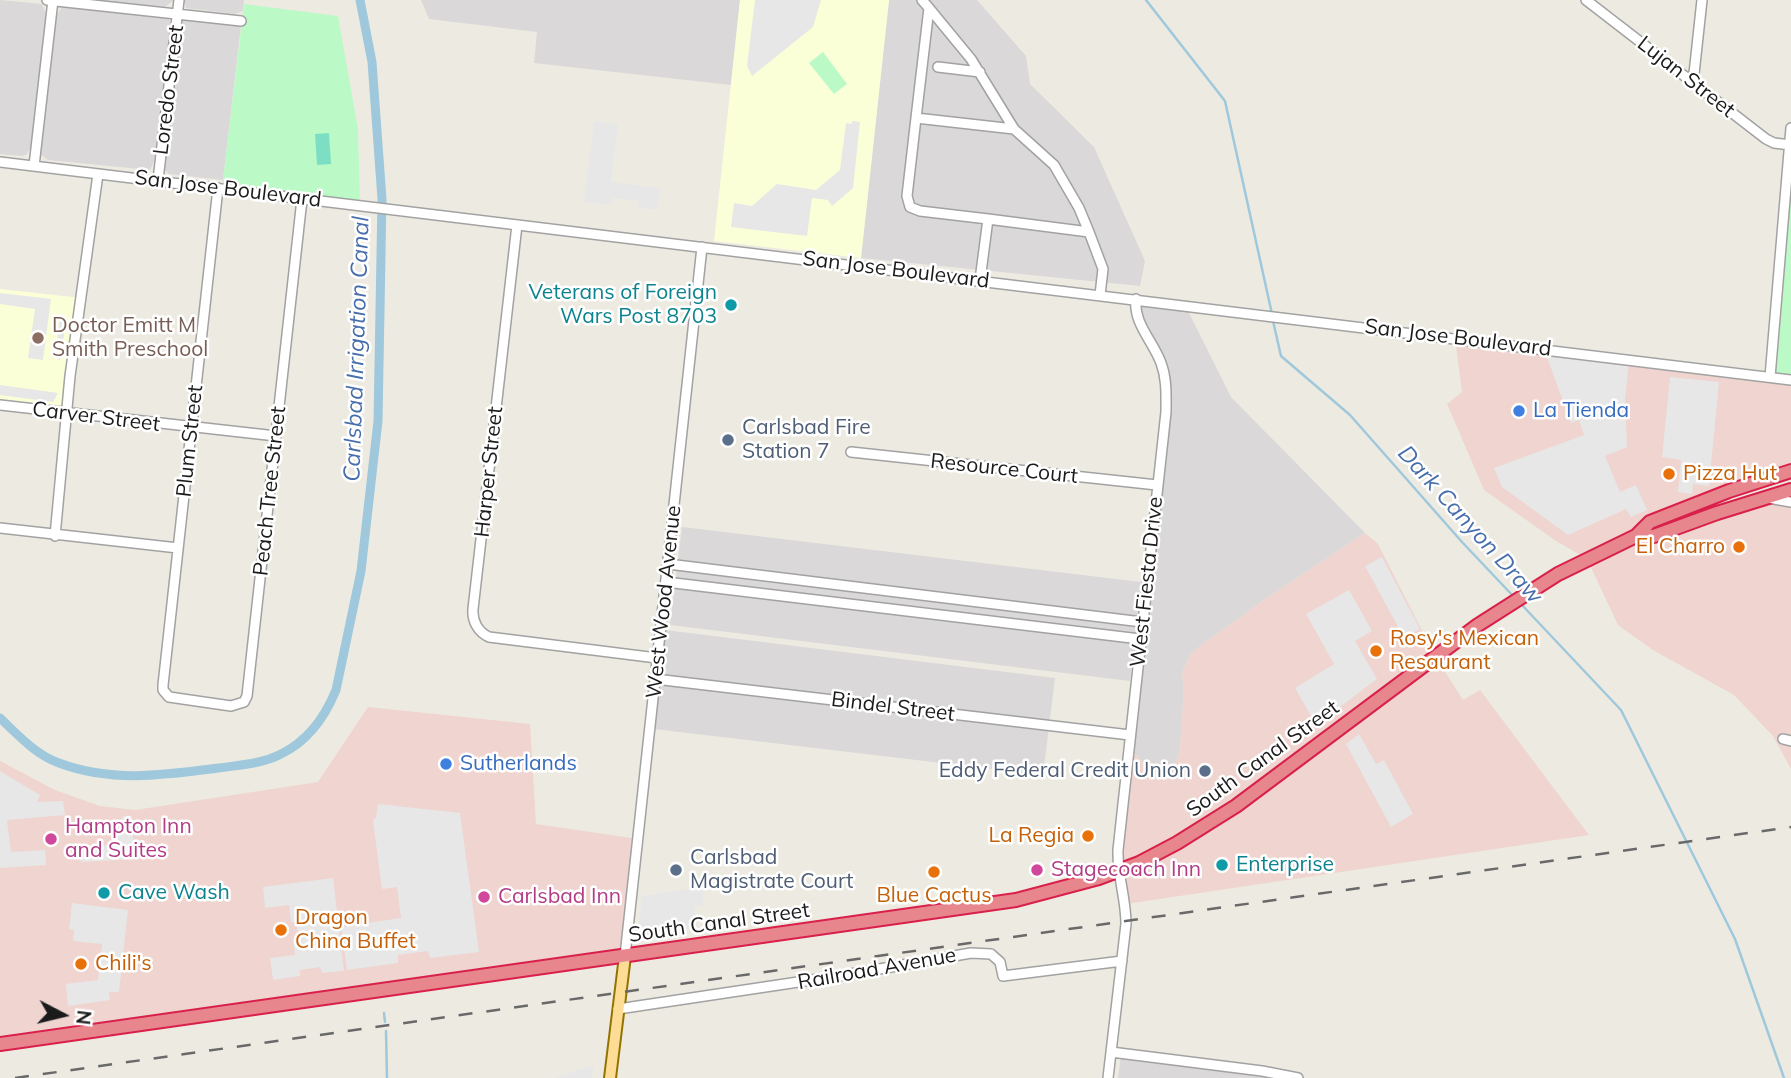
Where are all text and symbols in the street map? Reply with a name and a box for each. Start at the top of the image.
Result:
street label: Loredo Street [149,24,189,156]
street label: Lujan Street [1632,31,1740,123]
street label: San Jose Boulevard [133,165,323,213]
water label: Carlsbad Irrigation Canal [339,216,375,482]
street label: San Jose Boulevard [801,246,991,294]
place label: Veterans of Foreign Wars Post 8703 [528,280,717,330]
marker: Veterans of Foreign Wars Post 8703 [723,297,739,313]
place label: Doctor Emitt M Smith Preschool [52,313,208,363]
street label: San Jose Boulevard [1363,314,1553,362]
marker: Doctor Emitt M Smith Preschool [30,330,46,346]
street label: Plum Street [172,384,208,498]
street label: Carver Street [31,397,161,437]
place label: La Tienda [1533,398,1629,424]
marker: La Tienda [1511,403,1527,419]
street label: Peach Tree Street [249,405,291,577]
street label: Harper Street [470,405,508,539]
place label: Carlsbad Fire Station 7 [742,415,871,465]
marker: Carlsbad Fire Station 7 [720,432,736,448]
water label: Dark Canyon Draw [1392,440,1548,610]
street label: Resource Court [929,449,1079,489]
place label: Pizza Hut [1683,461,1777,487]
marker: Pizza Hut [1661,466,1677,482]
street label: West Fiesta Drive [1126,495,1168,669]
street label: West Wood Avenue [641,504,687,700]
place label: El Charro [1636,534,1725,560]
marker: El Charro [1731,539,1747,555]
place label: Rosy's Mexican Resaurant [1390,626,1539,676]
marker: Rosy's Mexican Resaurant [1368,643,1384,659]
street label: Bindel Street [830,687,956,727]
street label: South Canal Street [1182,695,1344,823]
place label: Sutherlands [460,751,577,777]
marker: Sutherlands [438,756,454,772]
place label: Eddy Federal Credit Union [939,758,1191,784]
marker: Eddy Federal Credit Union [1197,763,1213,779]
place label: Hampton Inn and Suites [65,814,192,864]
place label: La Regia [988,823,1074,849]
marker: La Regia [1080,828,1096,844]
marker: Hampton Inn and Suites [43,831,59,847]
place label: Carlsbad Magistrate Court [690,845,853,895]
place label: Enterprise [1236,852,1334,878]
place label: Stagecoach Inn [1051,857,1201,883]
marker: Enterprise [1214,857,1230,873]
marker: Carlsbad Magistrate Court [668,862,684,878]
marker: Stagecoach Inn [1029,862,1045,878]
marker: Blue Cactus [926,864,942,880]
place label: Cave Wash [118,880,230,906]
place label: Blue Cactus [876,883,992,909]
place label: Carlsbad Inn [498,884,621,910]
marker: Cave Wash [96,885,112,901]
marker: Carlsbad Inn [476,889,492,905]
street label: South Canal Street [627,898,811,948]
place label: Dragon China Buffet [295,905,416,955]
marker: Dragon China Buffet [273,922,289,938]
street label: Railroad Avenue [796,943,958,995]
place label: Chili's [95,951,152,977]
marker: Chili's [73,956,89,972]
north arrow [28,980,98,1050]
text: N [71,1009,97,1026]

